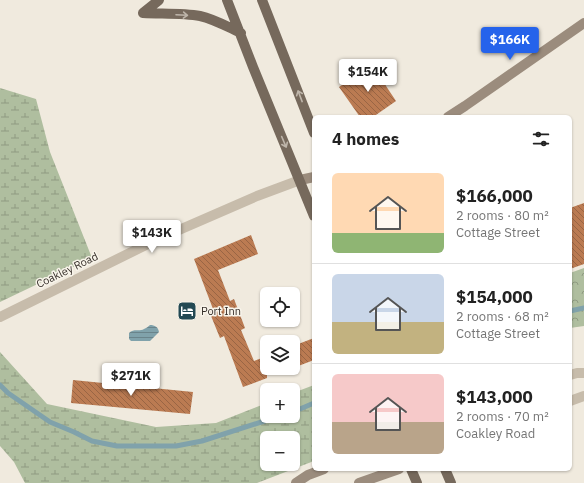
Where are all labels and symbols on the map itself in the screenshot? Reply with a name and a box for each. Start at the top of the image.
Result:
one-way arrow [175,11,188,18]
pin: $166K [482,27,538,61]
pin: $154K [340,59,396,93]
one-way arrow [295,91,303,103]
one-way arrow [281,135,289,147]
pin: $143K [124,220,180,254]
street label: Coakley Road [34,249,100,291]
hotel icon: Port Inn [176,300,198,322]
place label: Port Inn [201,304,241,318]
pin: $271K [103,363,159,397]

